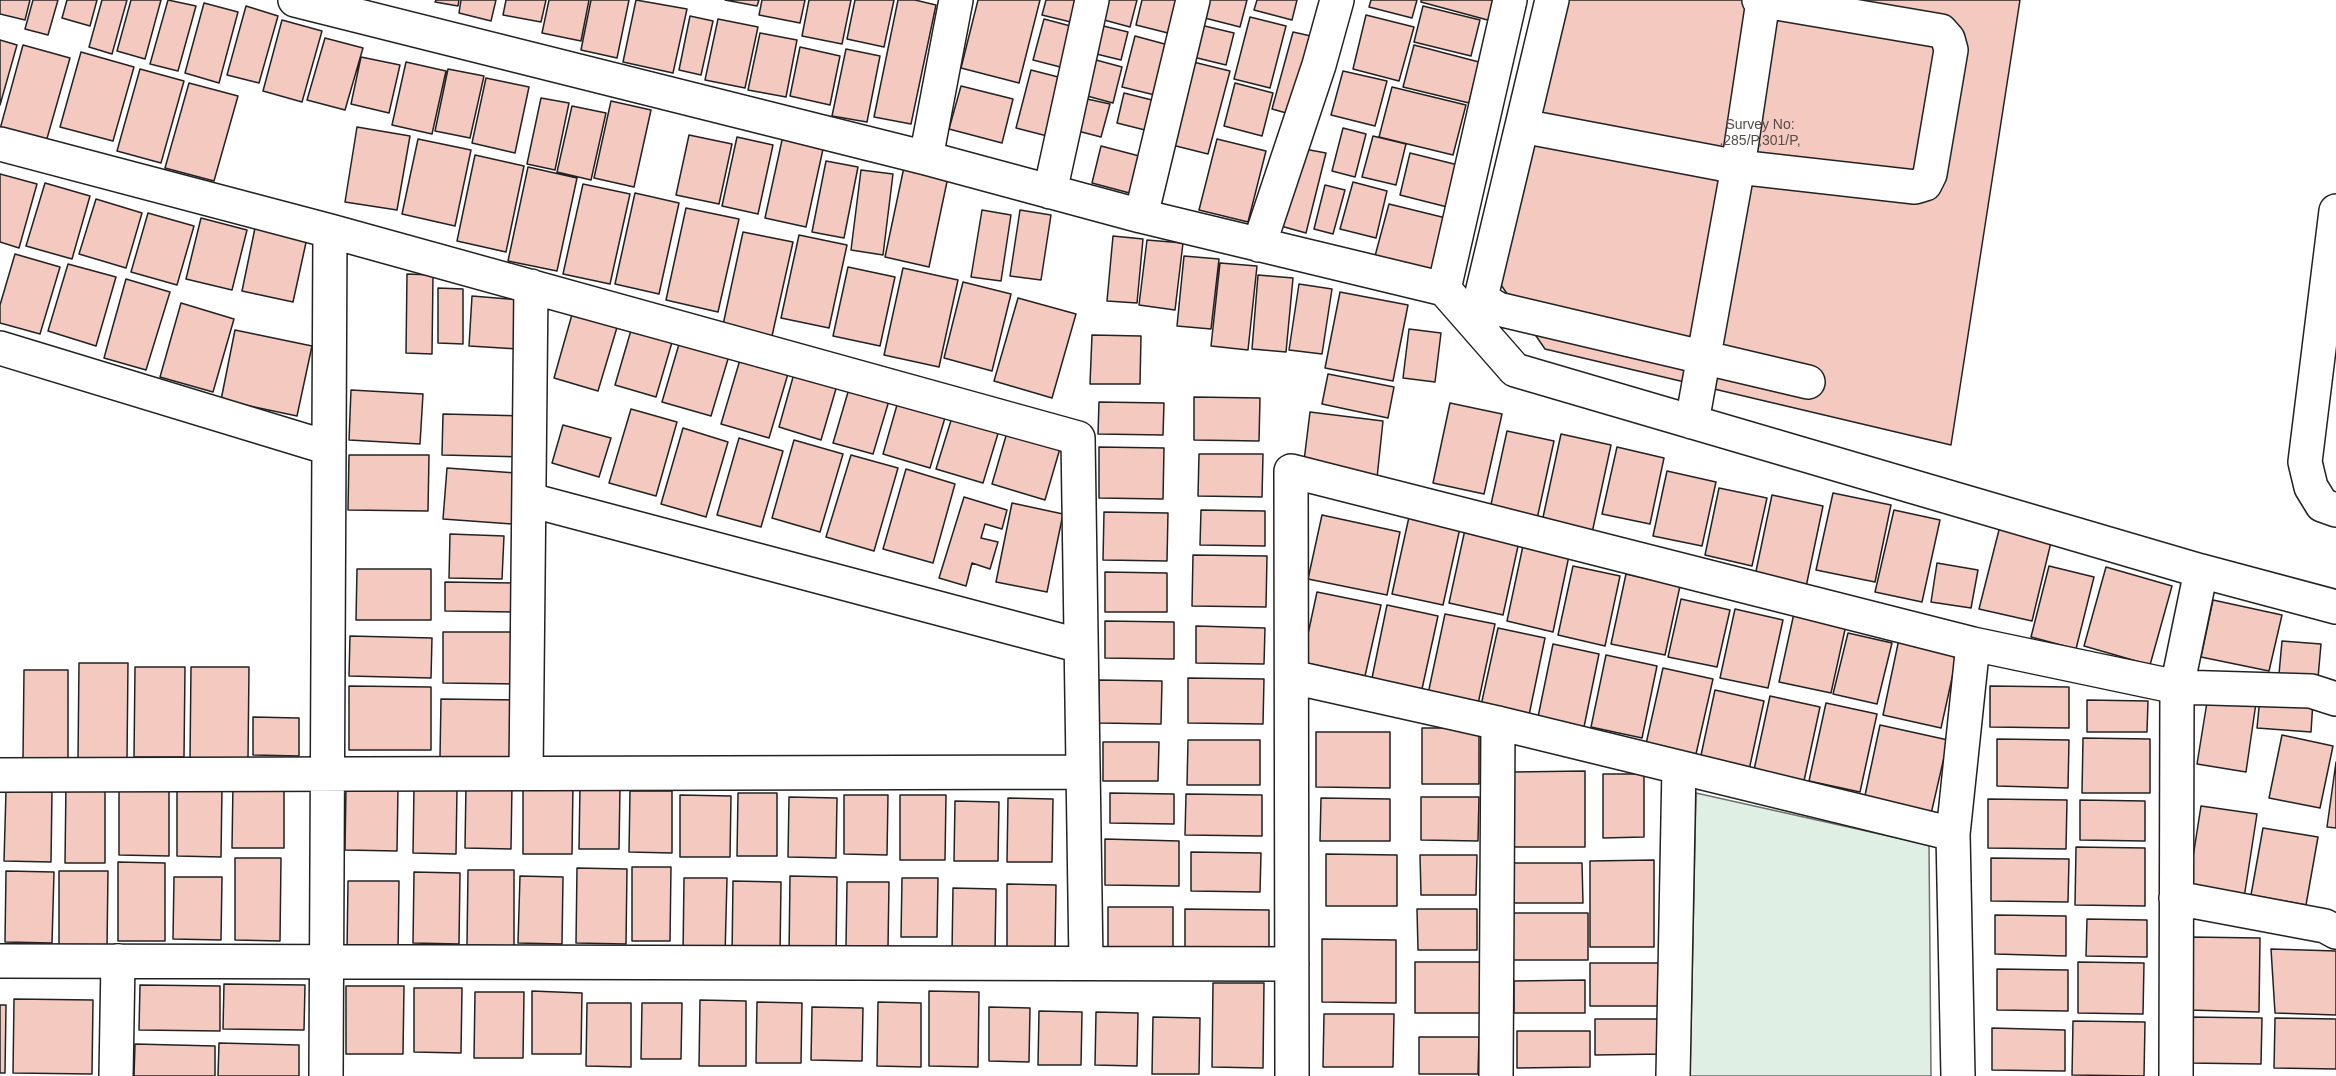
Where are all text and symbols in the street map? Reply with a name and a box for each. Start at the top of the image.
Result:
house number: Survey No: .285/P,301/P, [1719,117,1801,150]

